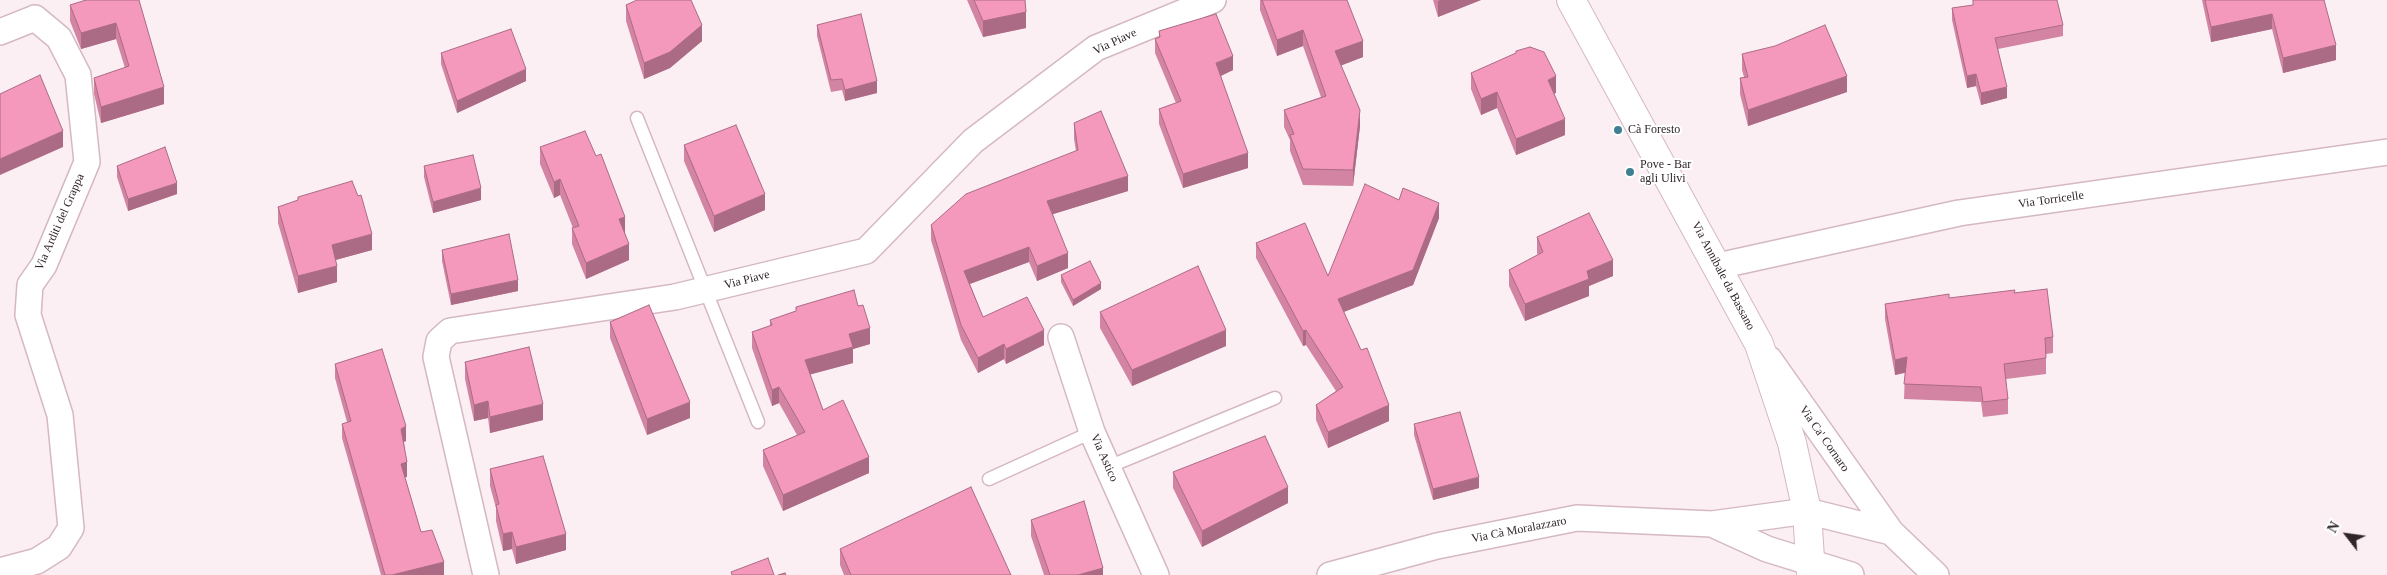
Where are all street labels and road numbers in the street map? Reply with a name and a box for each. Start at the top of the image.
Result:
street label: Via Piave [1091,26,1139,58]
street label: Via Arditi del Grappa [32,171,88,273]
street label: Via Torricelle [2017,188,2085,212]
street label: Via Annibale da Bassano [1688,219,1758,333]
street label: Via Piave [723,267,771,293]
street label: Via Ca' Cornaro [1796,403,1852,475]
street label: Via Astico [1087,432,1121,484]
street label: Via Cà Moralazzaro [1470,514,1568,546]

